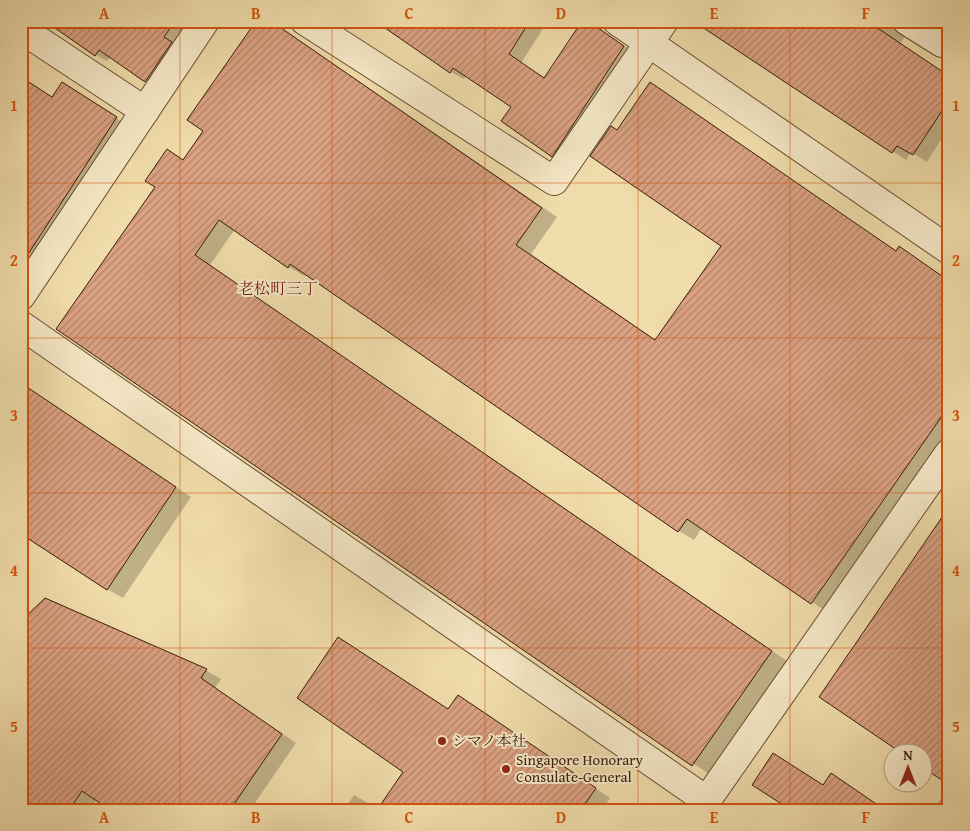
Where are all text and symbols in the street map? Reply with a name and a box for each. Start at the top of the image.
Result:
text: A [99,1,110,25]
text: B [251,1,261,25]
text: C [404,1,414,25]
text: D [556,1,566,25]
text: E [710,1,719,25]
text: F [862,1,870,25]
text: 1 [10,93,18,117]
text: 1 [952,93,960,117]
text: 2 [10,248,18,272]
text: 2 [952,248,960,272]
district label: 老松町三丁 [238,276,318,300]
text: 3 [10,403,18,427]
text: 3 [952,403,960,427]
text: 4 [10,558,18,582]
text: 4 [952,558,960,582]
text: 5 [10,714,18,738]
text: 5 [952,714,960,738]
place label: シマノ本社 [452,730,527,751]
marker: シマノ本社 [436,735,448,747]
north arrow [882,744,932,794]
text: N [903,745,913,765]
place label: Singapore Honorary Consulate-General [516,749,644,787]
marker: Singapore Honorary Consulate-General [500,763,512,775]
text: A [99,805,110,829]
text: B [251,805,261,829]
text: C [404,805,414,829]
text: D [556,805,566,829]
text: E [710,805,719,829]
text: F [862,805,870,829]

